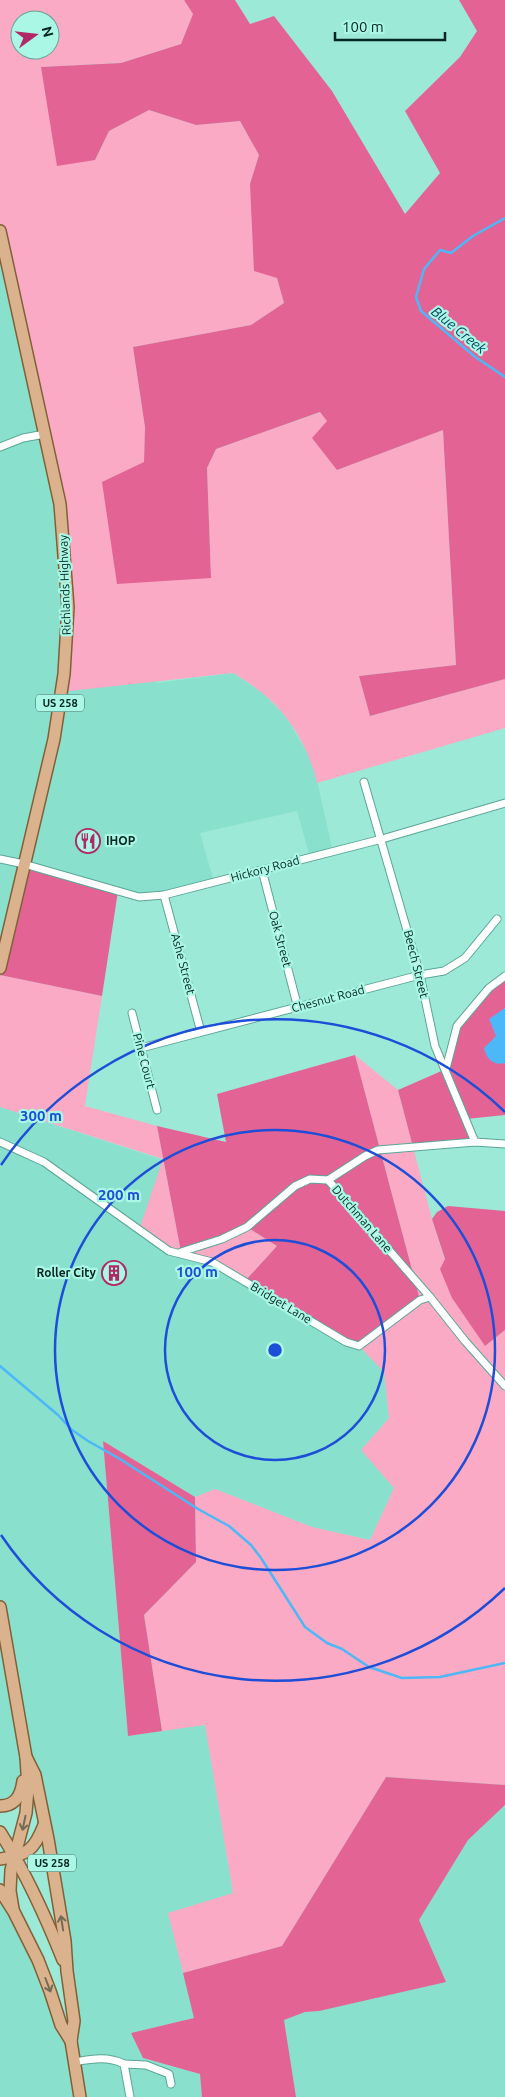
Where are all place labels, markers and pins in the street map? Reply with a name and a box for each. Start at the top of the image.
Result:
restaurant icon: IHOP [75,828,101,854]
place label: IHOP [106,834,136,847]
building icon: Roller City [101,1260,127,1286]
place label: Roller City [37,1266,97,1279]
centre of rings [266,1341,284,1359]

